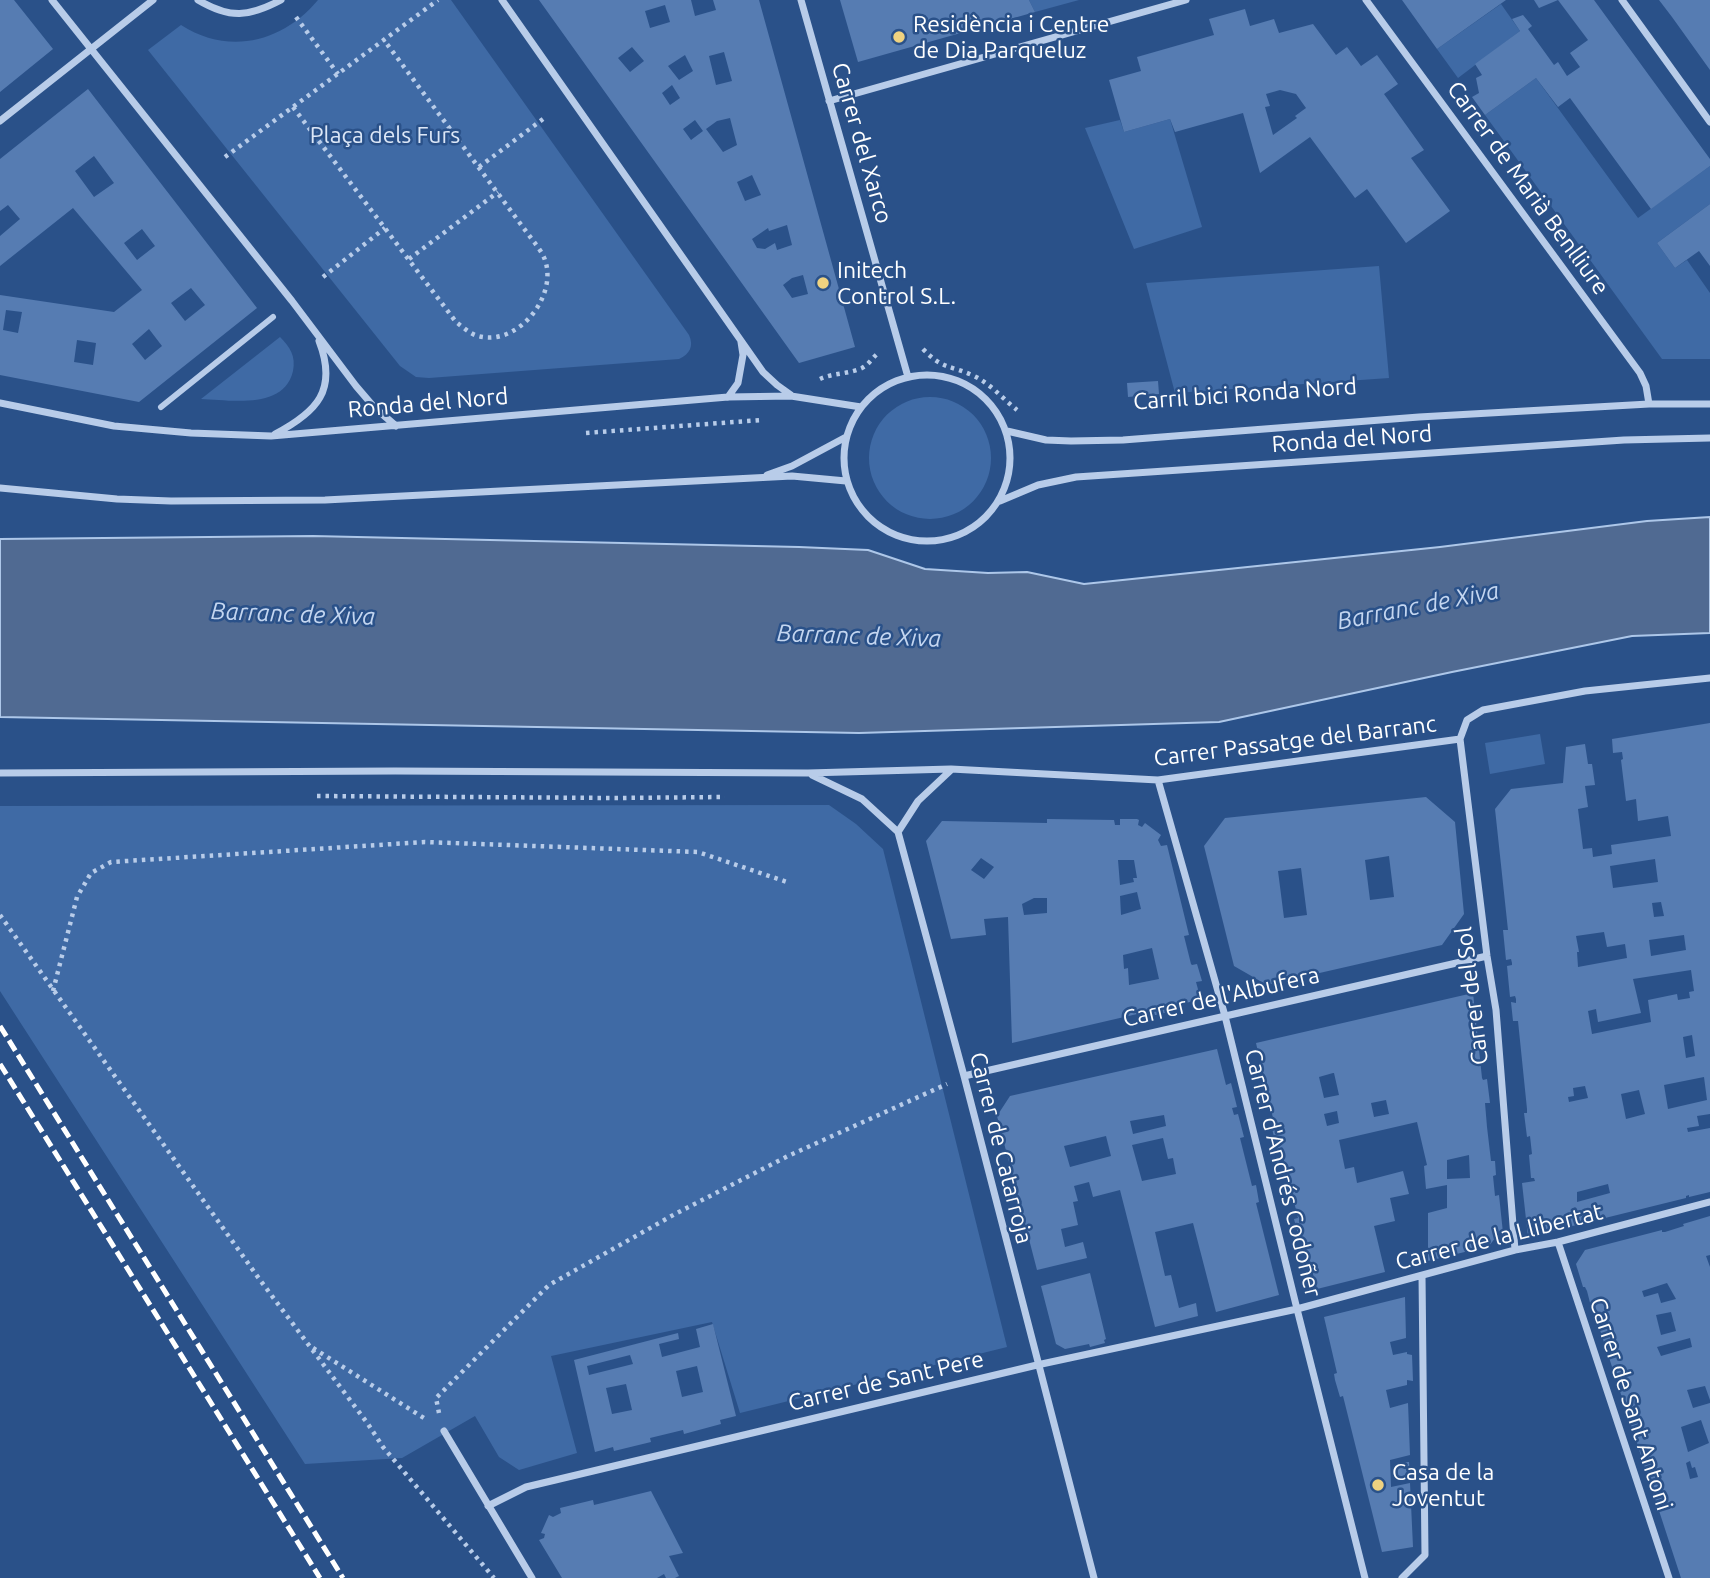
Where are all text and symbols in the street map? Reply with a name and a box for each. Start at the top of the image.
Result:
place label: Residència i Centre de Dia Parqueluz [913,10,1109,64]
marker: Residència i Centre de Dia Parqueluz [891,29,907,45]
street label: Carrer del Xarco [826,59,898,227]
street label: Carrer de Marià Benlliure [1441,76,1615,300]
park label: Plaça dels Furs [310,121,460,149]
place label: Initech Control S.L. [837,256,956,310]
marker: Initech Control S.L. [815,275,831,291]
street label: Carril bici Ronda Nord [1132,372,1358,416]
street label: Ronda del Nord [347,382,509,424]
street label: Ronda del Nord [1271,420,1433,458]
water label: Barranc de Xiva [1335,576,1501,636]
water label: Barranc de Xiva [210,597,376,631]
water label: Barranc de Xiva [776,619,942,653]
street label: Carrer Passatge del Barranc [1152,710,1438,772]
street label: Carrer del Sol [1450,925,1494,1067]
street label: Carrer de l'Albufera [1120,961,1322,1033]
street label: Carrer d'Andrés Codoñer [1239,1046,1327,1300]
street label: Carrer de Catarroja [964,1049,1038,1247]
street label: Carrer de la Llibertat [1392,1198,1606,1276]
street label: Carrer de Sant Antoni [1584,1294,1678,1514]
street label: Carrer de Sant Pere [785,1345,987,1417]
place label: Casa de la Joventut [1392,1458,1494,1512]
marker: Casa de la Joventut [1370,1477,1386,1493]

